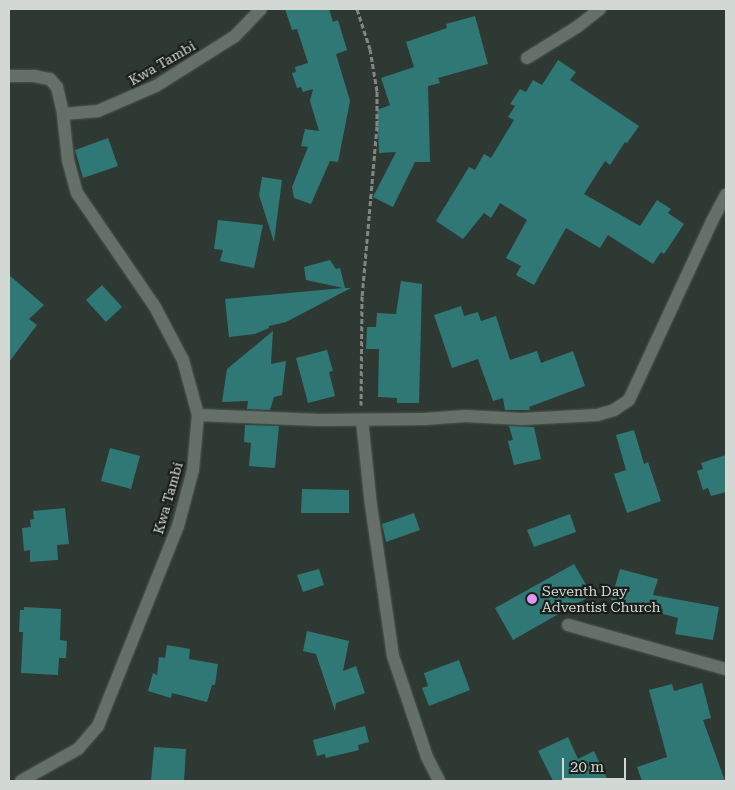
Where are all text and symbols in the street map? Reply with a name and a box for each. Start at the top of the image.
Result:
street label: Kwa Tambi [126,37,198,89]
street label: Kwa Tambi [150,460,186,536]
place label: Seventh Day Adventist Church [542,583,661,616]
marker: Seventh Day Adventist Church [526,593,538,605]
scale bar [565,748,629,780]
text: 20 m [570,758,604,776]

